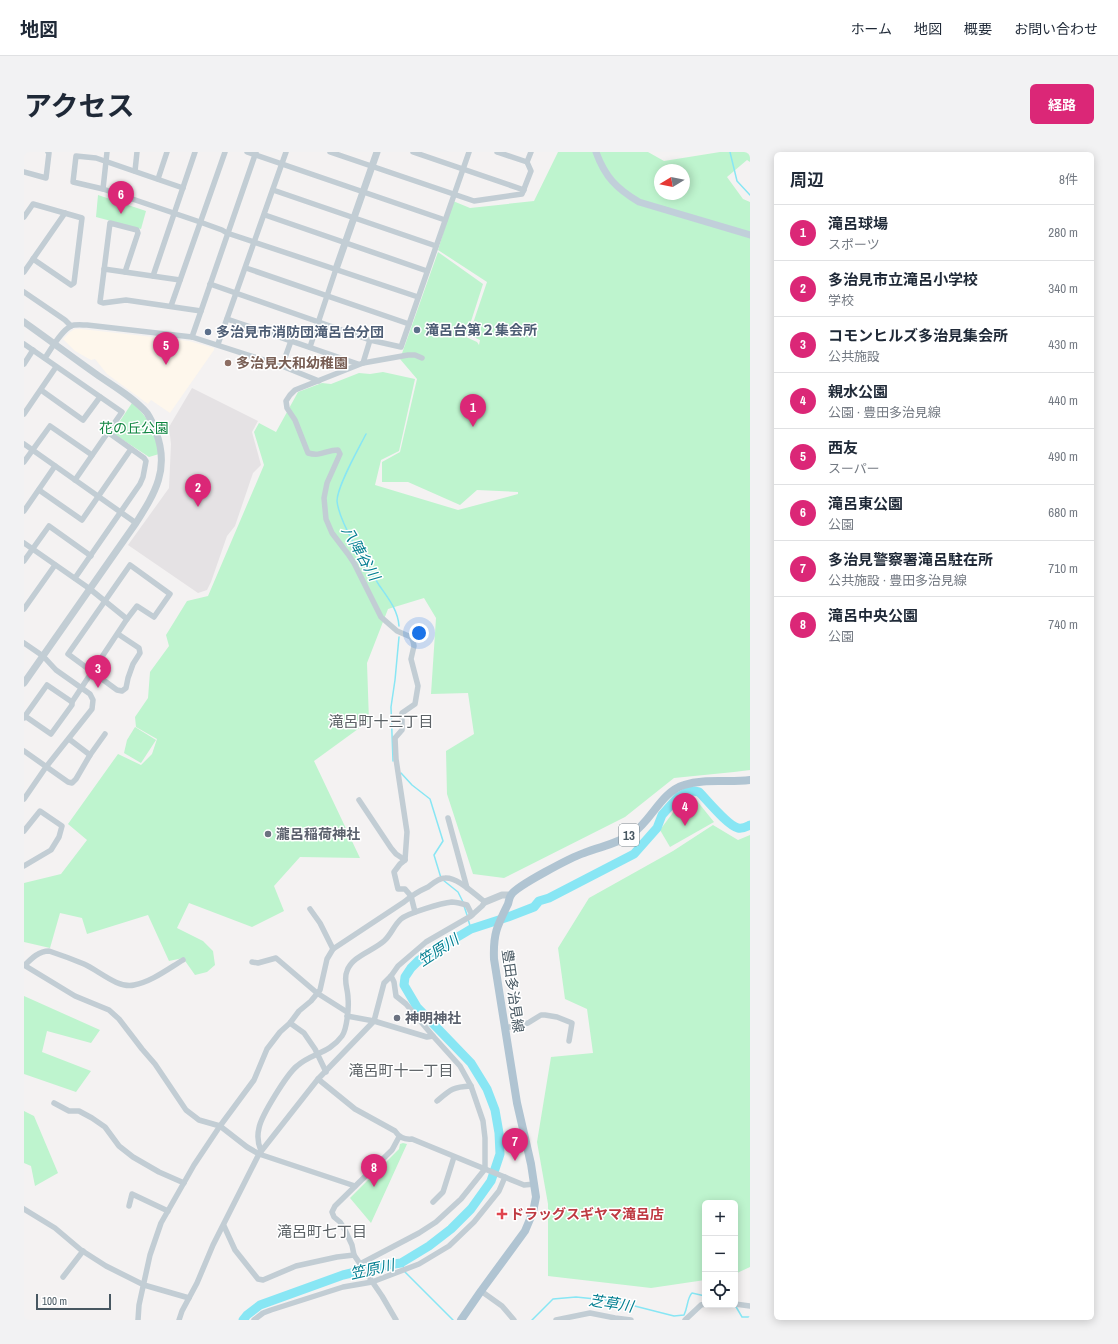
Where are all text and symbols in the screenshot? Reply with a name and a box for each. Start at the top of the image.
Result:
text: 地図 [20,16,58,42]
text: ホーム [850,20,892,38]
text: 地図 [914,20,942,38]
text: 概要 [964,20,992,38]
text: お問い合わせ [1014,20,1098,38]
button: 経路 [1030,84,1094,124]
text: アクセス [24,87,135,125]
north arrow [654,164,690,200]
text: 周辺 [790,168,824,191]
text: 8件 [1059,171,1078,188]
pin: 6 [108,181,134,214]
text: 滝呂球場 [828,213,888,234]
text: 1 [800,224,806,241]
text: 280 m [1048,224,1078,241]
text: スポーツ [828,236,880,253]
text: 多治見市立滝呂小学校 [828,269,978,290]
text: 2 [800,280,806,297]
text: 340 m [1048,280,1078,297]
text: 学校 [828,292,854,309]
place label: 滝呂台第２集会所 [425,321,537,339]
place label: 多治見市消防団滝呂台分団 [216,323,384,341]
marker: 滝呂台第２集会所 [412,325,422,335]
text: コモンヒルズ多治見集会所 [828,325,1008,346]
marker: 多治見市消防団滝呂台分団 [203,327,213,337]
pin: 5 [153,332,179,365]
text: 3 [800,336,806,353]
text: 430 m [1048,336,1078,353]
text: 公共施設 [828,348,880,365]
place label: 多治見大和幼稚園 [236,354,348,372]
marker: 多治見大和幼稚園 [223,358,233,368]
text: 親水公園 [828,381,888,402]
text: 4 [800,392,806,409]
text: 440 m [1048,392,1078,409]
pin: 1 [460,394,486,427]
text: 公園 · 豊田多治見線 [828,404,941,421]
park label: 花の丘公園 [99,419,169,437]
text: 西友 [828,437,858,458]
text: 5 [800,448,806,465]
text: 490 m [1048,448,1078,465]
text: スーパー [828,460,880,477]
pin: 2 [185,474,211,507]
text: 滝呂東公園 [828,493,903,514]
text: 6 [800,504,806,521]
text: 680 m [1048,504,1078,521]
text: 公園 [828,516,854,533]
water label: 八陣谷川 [337,522,386,586]
text: 多治見警察署滝呂駐在所 [828,549,993,570]
text: 7 [800,560,806,577]
text: 710 m [1048,560,1078,577]
text: 公共施設 · 豊田多治見線 [828,572,967,589]
text: 滝呂中央公園 [828,605,918,626]
text: 8 [800,616,806,633]
text: 740 m [1048,616,1078,633]
your location [409,623,429,643]
text: 公園 [828,628,854,645]
pin: 3 [85,655,111,688]
district label: 滝呂町十三丁目 [328,711,434,732]
pin: 4 [672,793,698,826]
road number: 13 [619,824,639,846]
place label: 瀧呂稲荷神社 [276,825,360,843]
marker: 瀧呂稲荷神社 [263,829,273,839]
water label: 笠原川 [413,928,464,971]
street label: 豊田多治見線 [498,948,528,1034]
place label: 神明神社 [405,1009,461,1027]
marker: 神明神社 [392,1013,402,1023]
district label: 滝呂町十一丁目 [348,1060,454,1081]
pin: 7 [502,1128,528,1161]
pin: 8 [361,1154,387,1187]
map controls [702,1200,738,1308]
button: + [702,1200,738,1236]
place label: ドラッグスギヤマ滝呂店 [510,1205,664,1223]
marker: ドラッグスギヤマ滝呂店 [497,1209,507,1219]
district label: 滝呂町七丁目 [277,1221,367,1242]
button: − [702,1236,738,1272]
water label: 笠原川 [348,1254,398,1284]
button: locate [702,1272,738,1308]
water label: 芝草川 [587,1289,637,1317]
scale bar [36,1292,111,1311]
text: 100 m [42,1294,67,1308]

